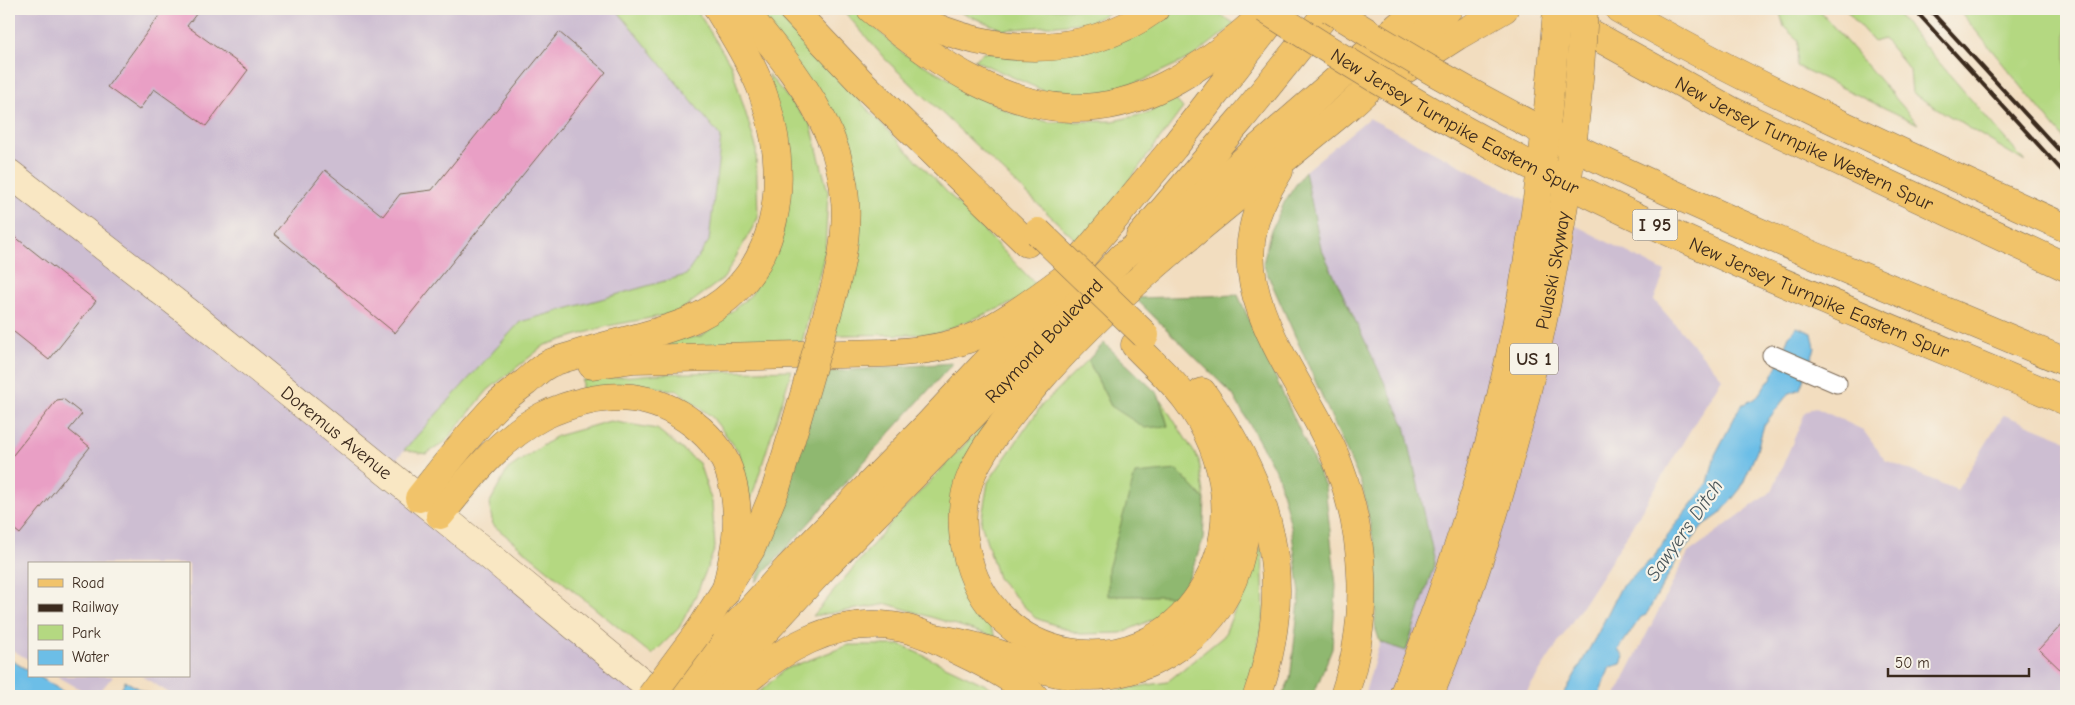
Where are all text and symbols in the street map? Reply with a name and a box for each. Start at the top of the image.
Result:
street label: New Jersey Turnpike Eastern Spur [1327,44,1583,200]
street label: New Jersey Turnpike Western Spur [1671,72,1937,216]
street label: Pulaski Skyway [1531,209,1575,332]
road number: I 95 [1632,210,1678,240]
street label: New Jersey Turnpike Eastern Spur [1686,233,1953,363]
street label: Raymond Boulevard [981,275,1108,408]
road number: US 1 [1510,344,1558,374]
street label: Doremus Avenue [276,382,396,484]
water label: Sawyers Ditch [1641,475,1728,585]
legend [28,562,190,678]
text: Road [72,574,104,592]
text: Railway [72,598,119,616]
text: Park [72,624,101,642]
scale bar [1888,645,2029,677]
text: Water [72,648,109,666]
text: 50 m [1895,654,1930,672]

